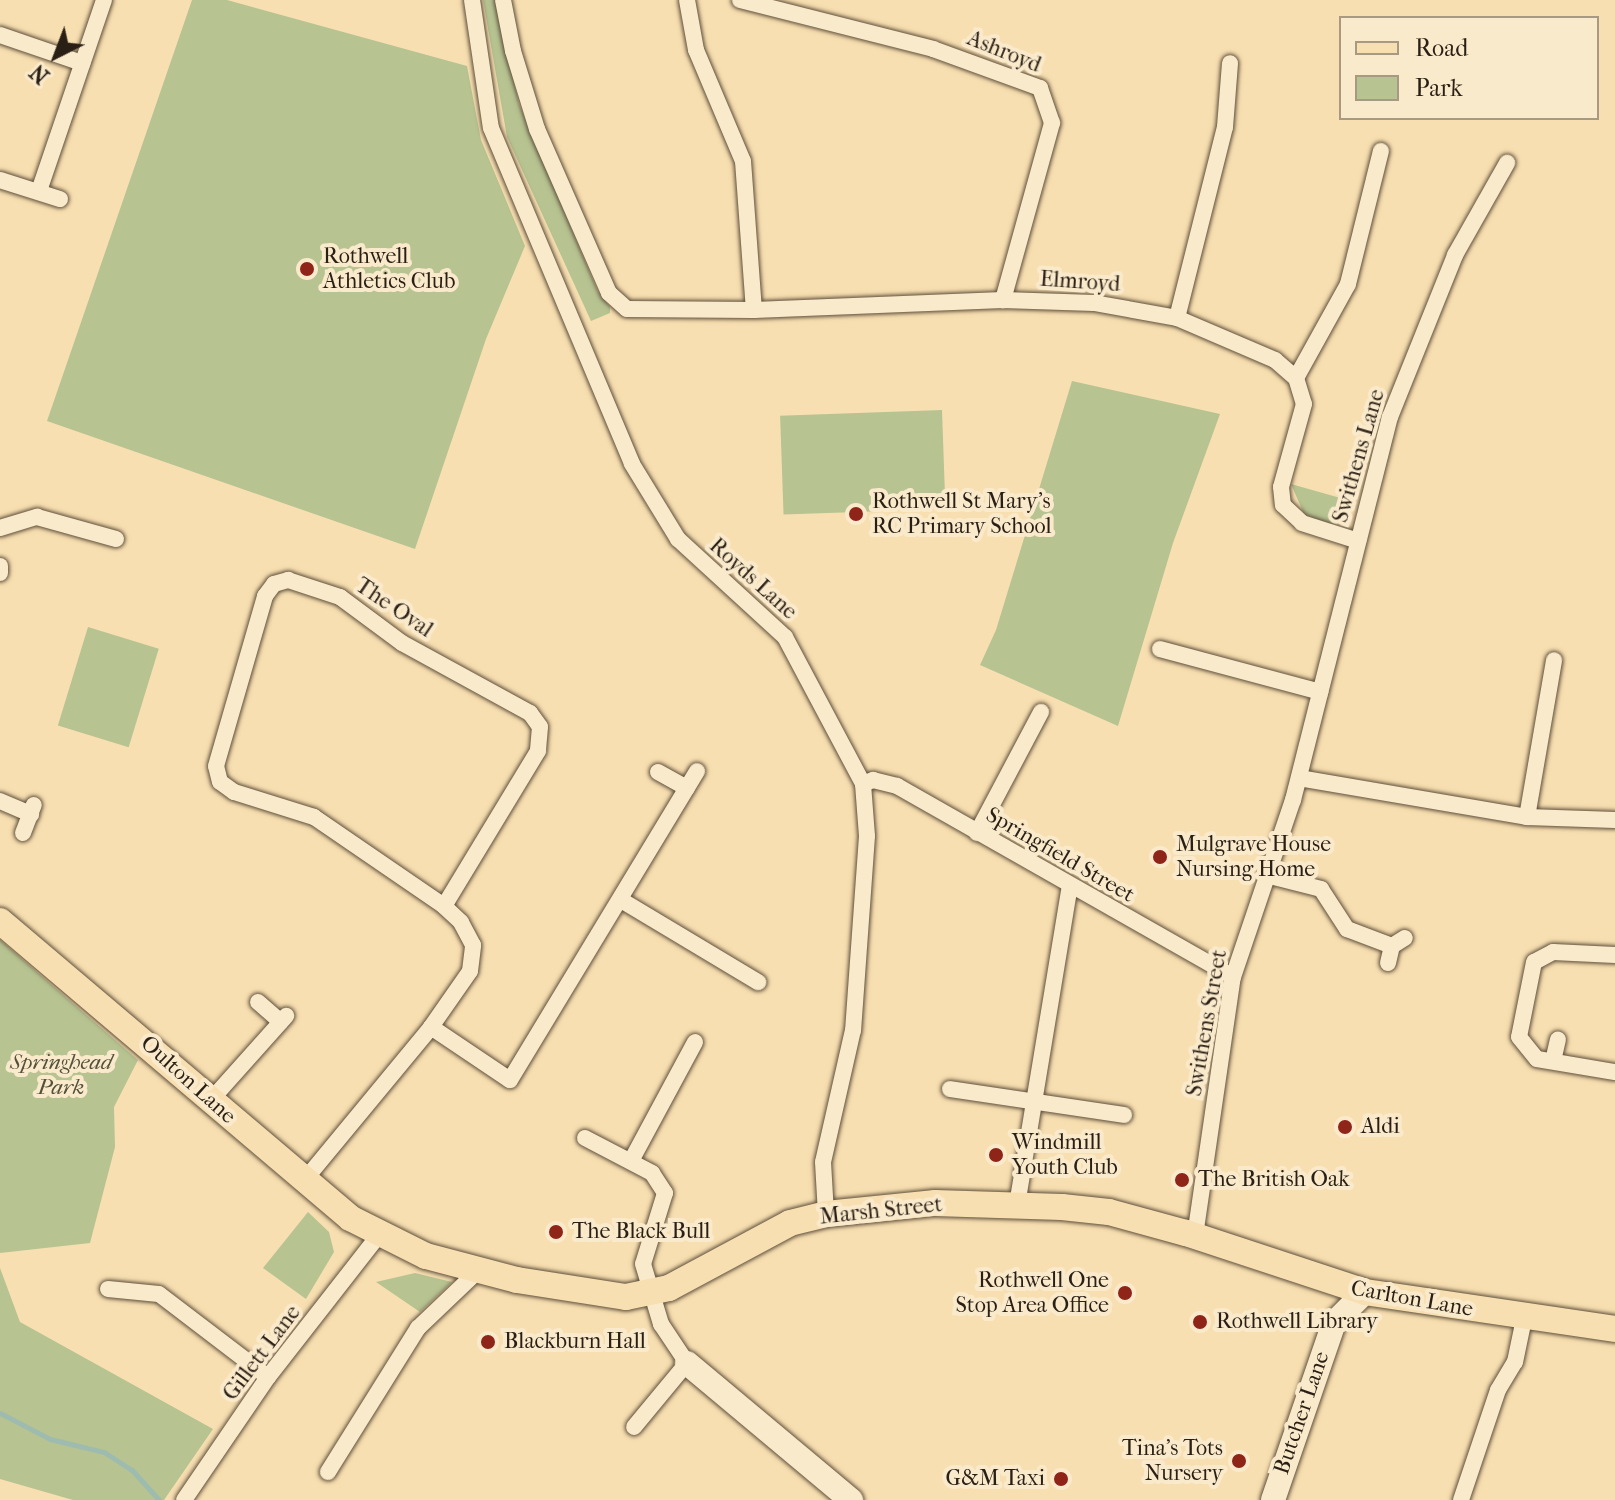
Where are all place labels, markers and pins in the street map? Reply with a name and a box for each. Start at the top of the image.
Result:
place label: Rothwell Athletics Club [323,243,455,294]
marker: Rothwell Athletics Club [298,260,316,278]
place label: Rothwell St Mary's RC Primary School [872,488,1052,540]
marker: Rothwell St Mary's RC Primary School [847,505,865,523]
place label: Mulgrave House Nursing Home [1176,831,1331,882]
marker: Mulgrave House Nursing Home [1151,848,1169,866]
place label: Aldi [1361,1114,1400,1140]
marker: Aldi [1336,1118,1354,1136]
place label: Windmill Youth Club [1012,1129,1118,1180]
marker: Windmill Youth Club [987,1146,1005,1164]
place label: The British Oak [1198,1167,1350,1193]
marker: The British Oak [1173,1171,1191,1189]
place label: The Black Bull [572,1219,710,1245]
marker: The Black Bull [547,1223,565,1241]
place label: Rothwell One Stop Area Office [955,1267,1109,1318]
marker: Rothwell One Stop Area Office [1116,1284,1134,1302]
place label: Rothwell Library [1216,1309,1378,1335]
marker: Rothwell Library [1191,1313,1209,1331]
place label: Blackburn Hall [504,1329,646,1355]
marker: Blackburn Hall [479,1333,497,1351]
place label: Tina's Tots Nursery [1122,1435,1223,1486]
marker: Tina's Tots Nursery [1230,1452,1248,1470]
place label: G&M Taxi [945,1466,1045,1492]
marker: G&M Taxi [1052,1470,1070,1488]

